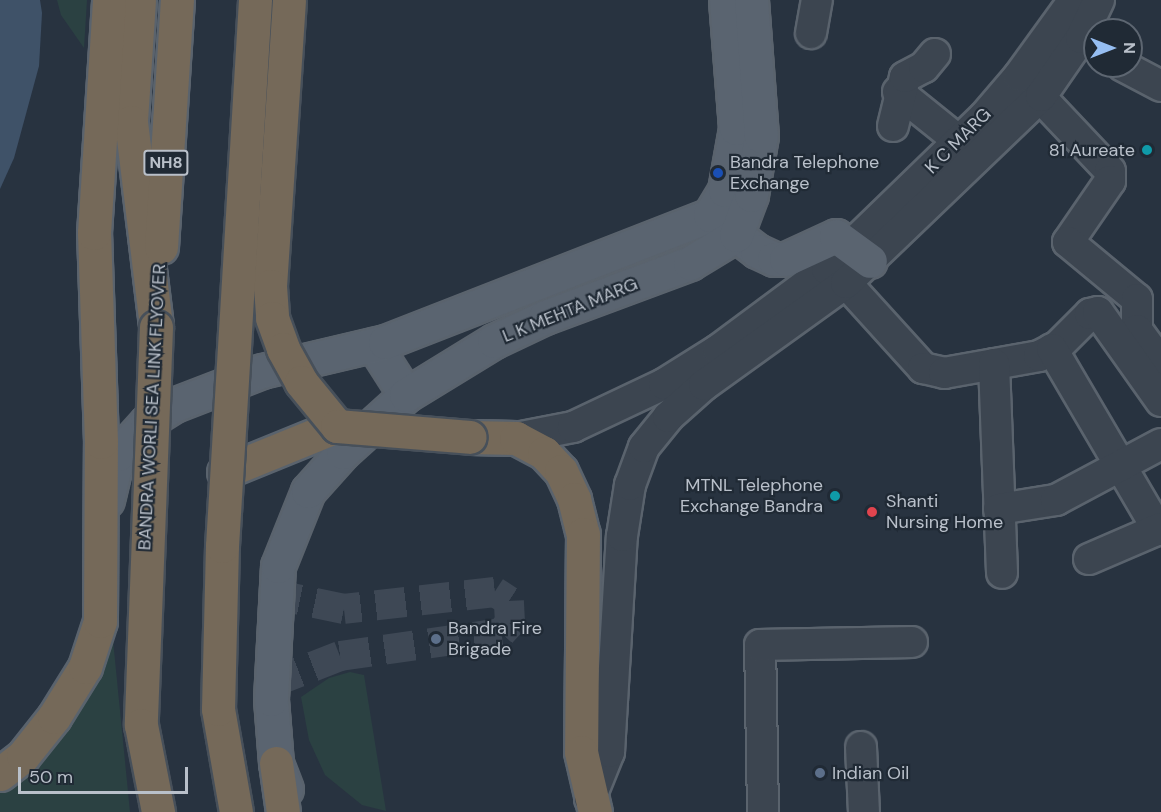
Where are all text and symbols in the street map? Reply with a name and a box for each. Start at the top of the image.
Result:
north arrow [1083,18,1143,78]
text: N [1119,42,1140,54]
street label: K C MARG [921,104,995,178]
place label: 81 Aureate [1049,139,1135,161]
marker: 81 Aureate [1140,143,1154,157]
road number: NH8 [142,150,190,176]
place label: Bandra Telephone Exchange [730,152,879,195]
marker: Bandra Telephone Exchange [711,166,725,180]
street label: BANDRA WORLI SEA LINK FLYOVER [134,263,170,551]
street label: L K MEHTA MARG [499,273,641,347]
place label: MTNL Telephone Exchange Bandra [680,475,823,518]
marker: MTNL Telephone Exchange Bandra [828,489,842,503]
place label: Shanti Nursing Home [886,491,1003,534]
marker: Shanti Nursing Home [863,503,881,521]
place label: Bandra Fire Brigade [448,618,542,660]
marker: Bandra Fire Brigade [429,632,443,646]
scale bar [21,755,190,793]
place label: Indian Oil [832,762,909,784]
text: 50 m [29,765,73,789]
marker: Indian Oil [813,766,827,780]

